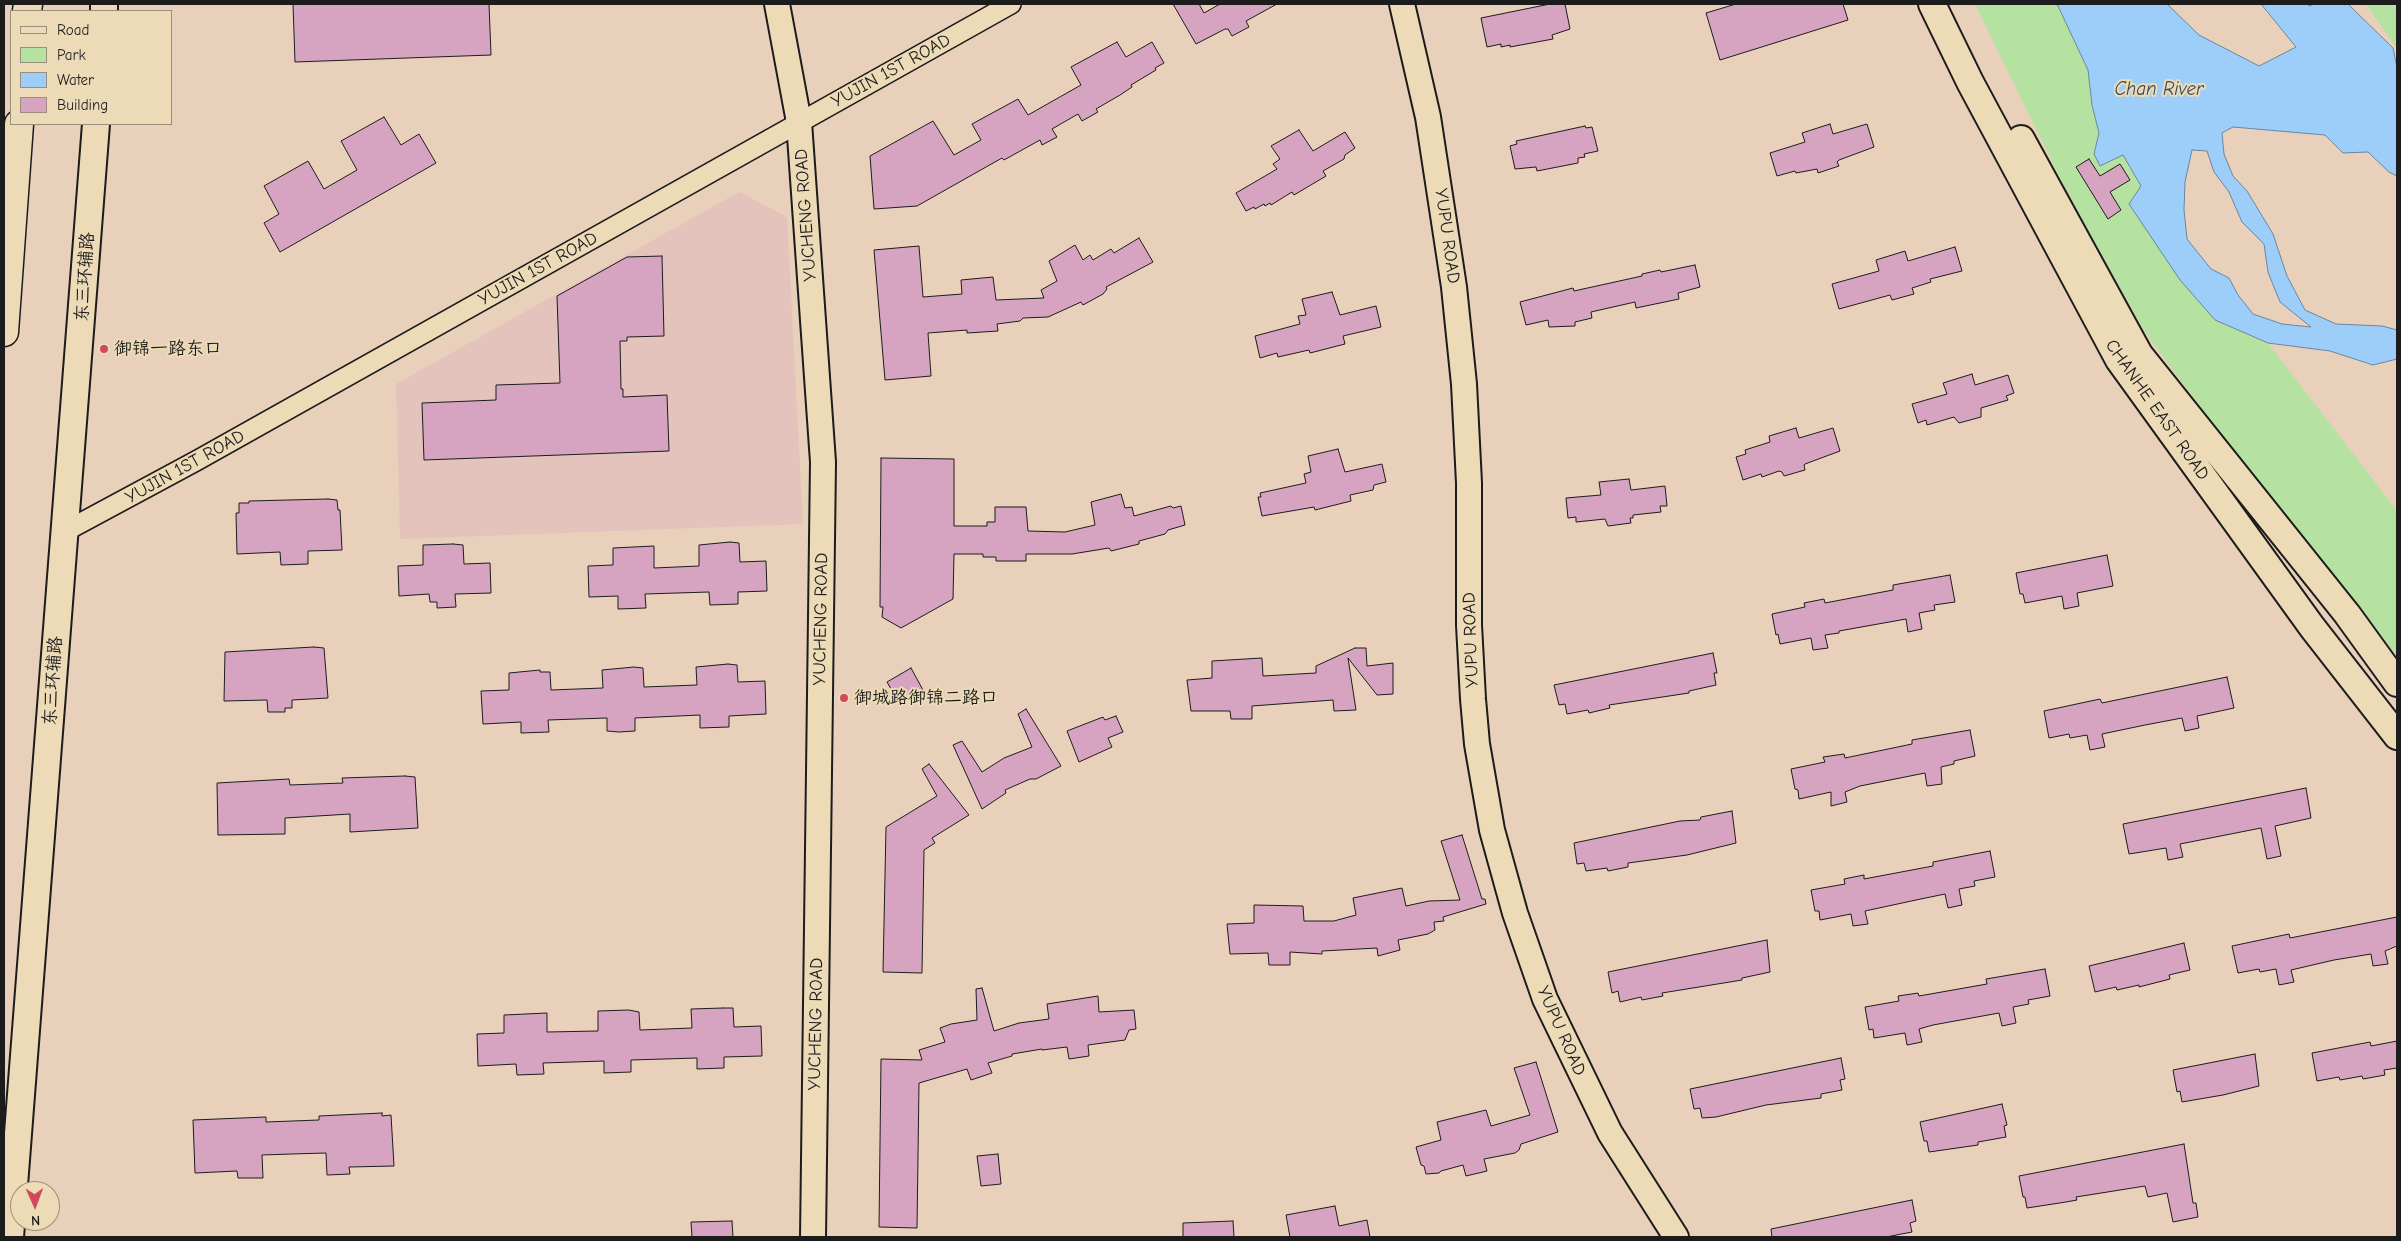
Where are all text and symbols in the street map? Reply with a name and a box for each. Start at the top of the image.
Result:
legend [10,10,172,125]
text: Road [57,21,89,39]
street label: YUJIN 1ST ROAD [828,29,954,113]
text: Park [57,46,86,64]
text: Water [57,71,94,89]
water label: Chan River [2114,79,2204,101]
text: Building [57,96,108,114]
street label: YUCHENG ROAD [791,148,821,282]
street label: YUPU ROAD [1430,187,1464,285]
street label: YUJIN 1ST ROAD [475,227,601,311]
street label: 东三环辅路 [71,231,99,323]
street label: CHANHE EAST ROAD [2100,335,2214,485]
place label: 御锦一路东口 [114,338,222,360]
marker: 御锦一路东口 [98,343,110,355]
street label: YUJIN 1ST ROAD [122,425,248,509]
street label: YUCHENG ROAD [809,552,833,686]
street label: YUPU ROAD [1459,592,1483,688]
street label: 东三环辅路 [39,635,67,727]
place label: 御城路御锦二路口 [854,687,998,709]
marker: 御城路御锦二路口 [838,692,850,704]
street label: YUCHENG ROAD [804,957,828,1091]
street label: YUPU ROAD [1532,983,1590,1079]
north arrow [10,1181,60,1231]
text: N [31,1212,40,1229]

